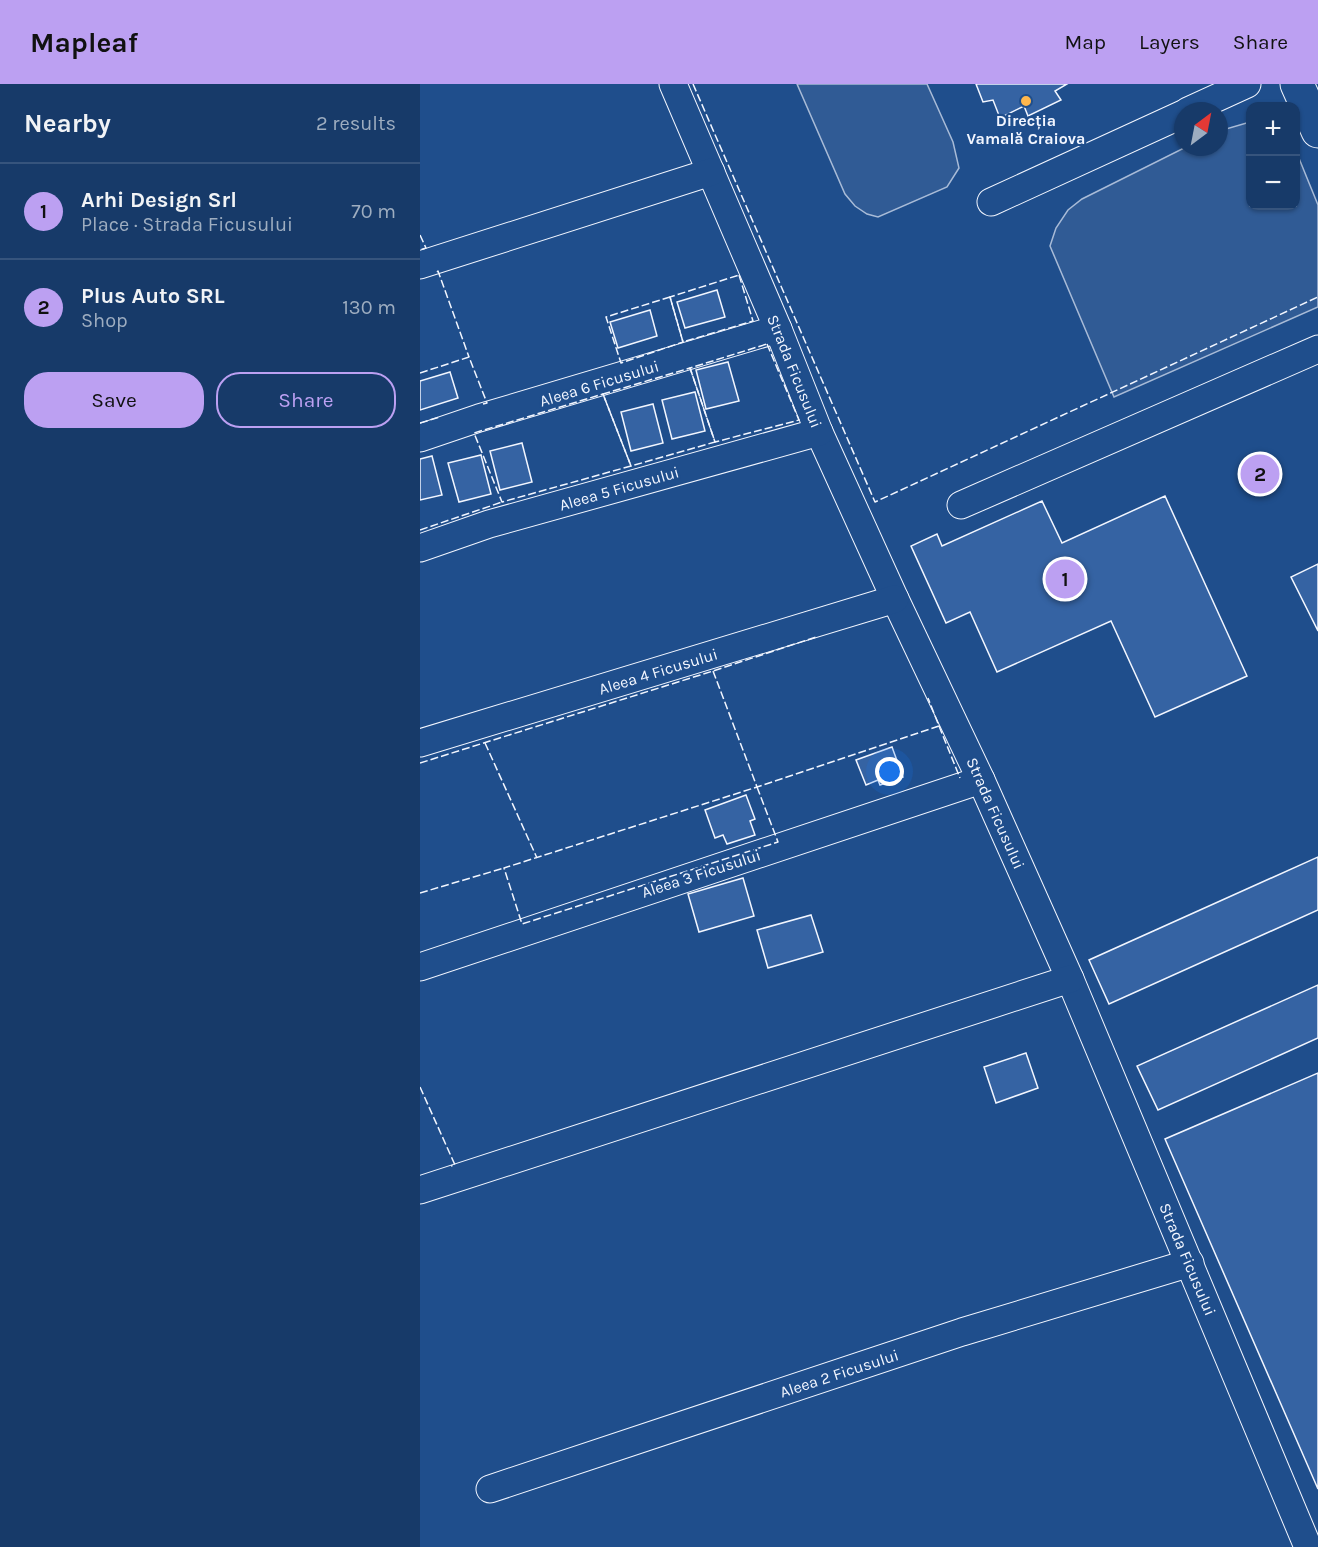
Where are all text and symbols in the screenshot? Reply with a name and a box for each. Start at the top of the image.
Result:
text: Mapleaf [30,26,138,59]
text: Map [1064,30,1106,54]
text: Layers [1139,30,1200,54]
text: Share [1233,30,1288,54]
marker: Direcția Vamală Craiova [1019,94,1033,108]
north arrow [1174,102,1228,156]
map controls [1246,102,1300,210]
button: + [1246,102,1300,156]
text: Nearby [24,108,111,139]
place label: Direcția Vamală Craiova [967,111,1085,148]
text: 2 results [316,112,396,135]
button: − [1246,156,1300,210]
text: Arhi Design Srl [81,187,237,213]
text: 1 [40,200,47,223]
text: 70 m [351,200,396,223]
text: Place · Strada Ficusului [81,213,293,236]
text: Plus Auto SRL [81,283,225,309]
text: 2 [37,296,50,319]
text: 130 m [342,296,396,319]
text: Shop [81,309,128,332]
street label: Strada Ficusului [763,312,826,431]
street label: Aleea 6 Ficusului [537,356,661,411]
button: Save [24,372,204,428]
button: Share [216,372,396,428]
pin: 2 [1240,452,1280,496]
street label: Aleea 5 Ficusului [557,462,681,515]
pin: 1 [1046,556,1084,602]
street label: Aleea 4 Ficusului [596,644,720,699]
street label: Strada Ficusului [962,754,1029,872]
your location [875,757,904,786]
street label: Aleea 3 Ficusului [639,845,763,902]
street label: Strada Ficusului [1155,1200,1220,1318]
street label: Aleea 2 Ficusului [777,1345,901,1402]

